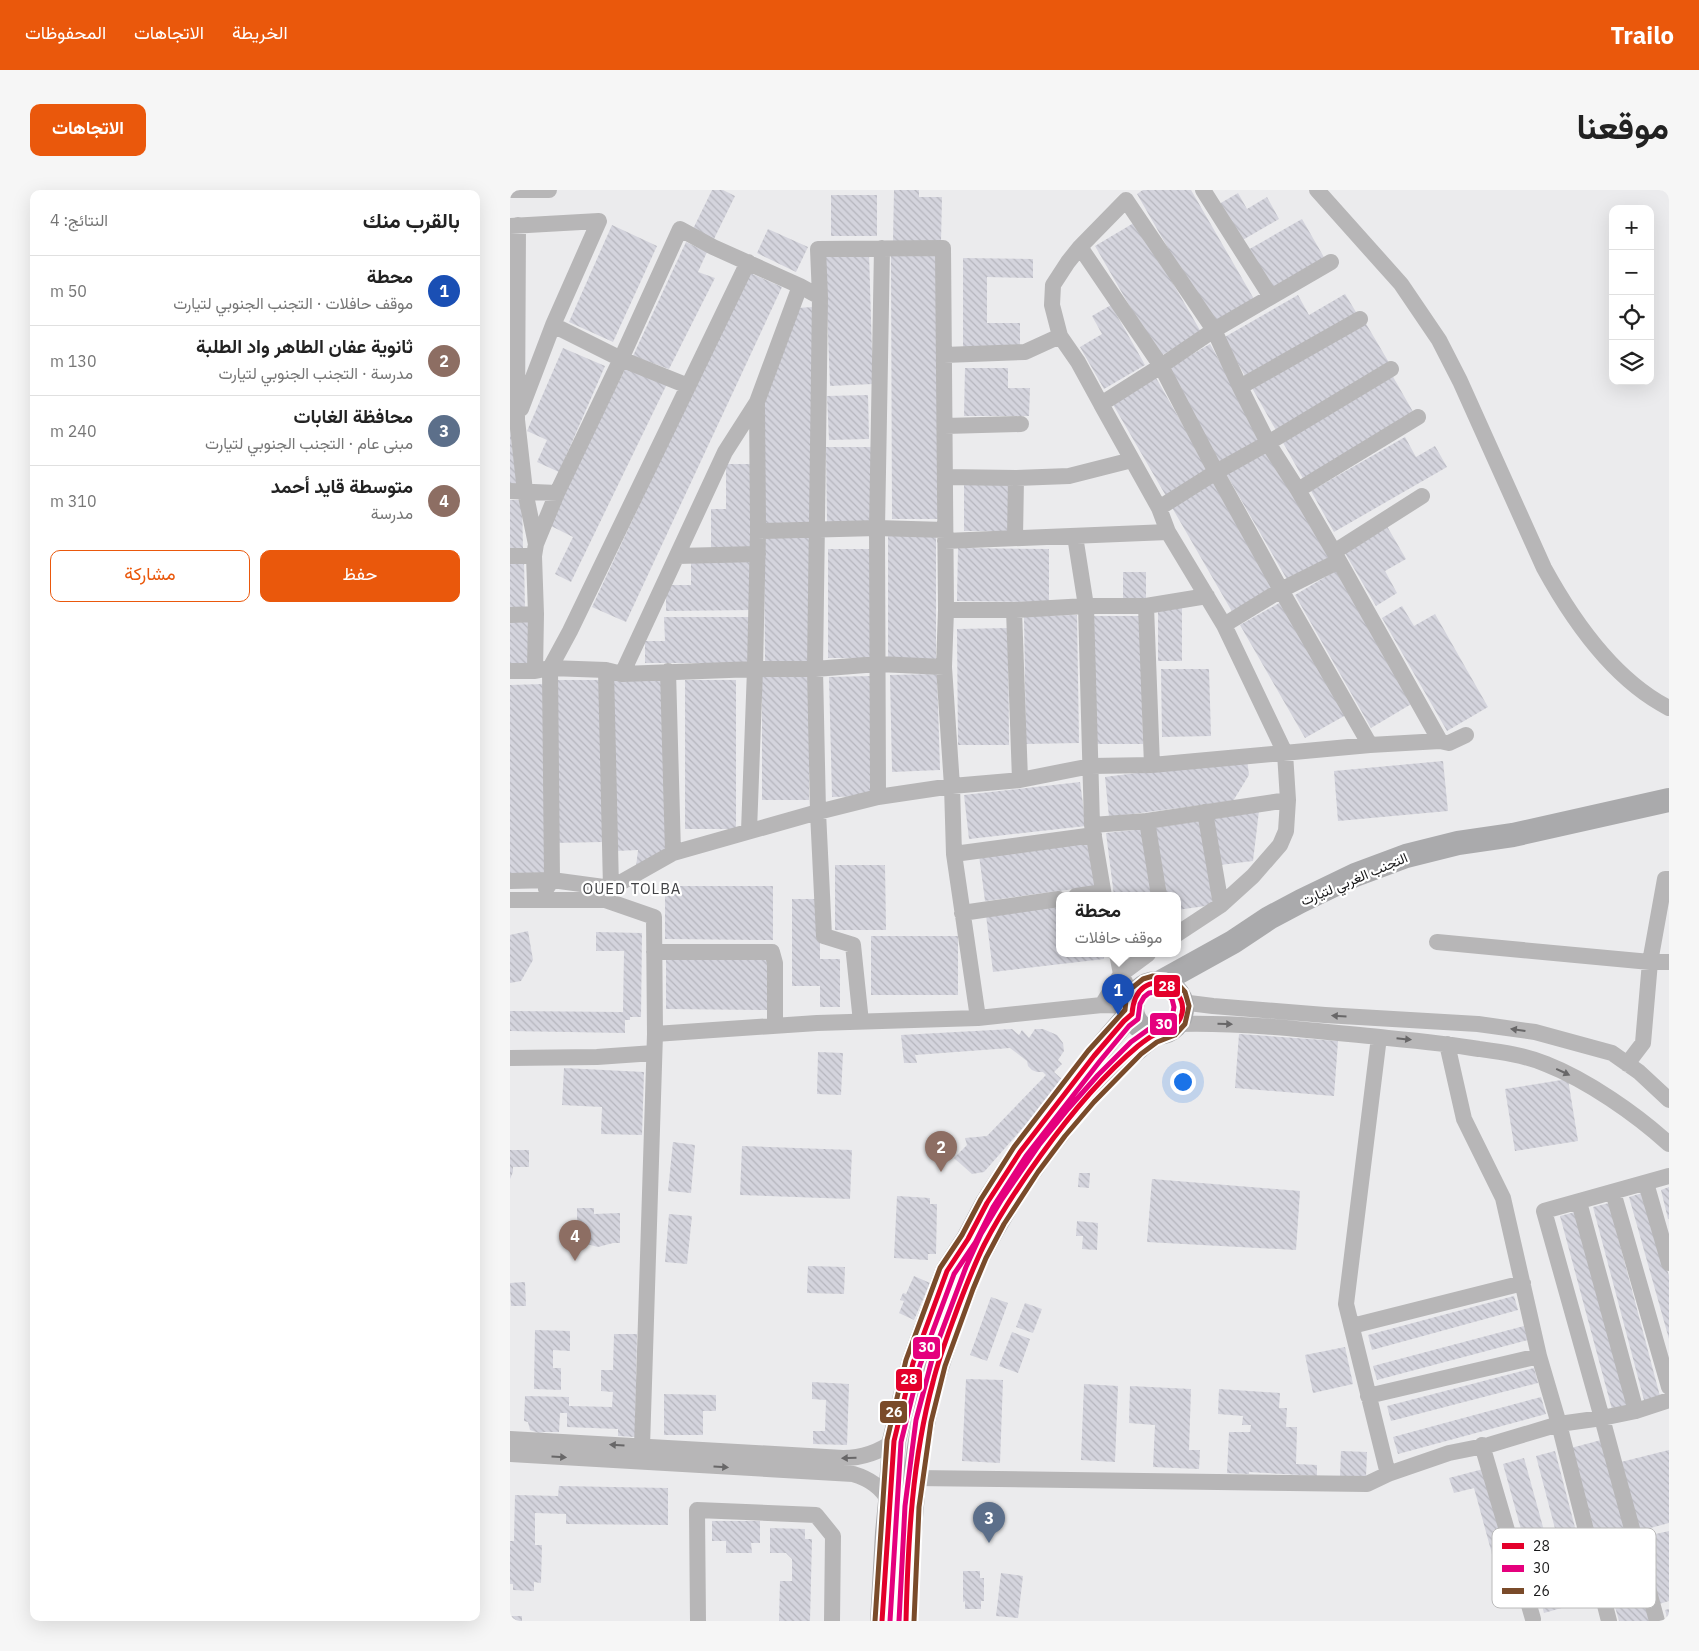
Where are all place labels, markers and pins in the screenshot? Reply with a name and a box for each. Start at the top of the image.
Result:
pin: 1 [1102,974,1134,1015]
pin: 2 [925,1131,957,1172]
pin: 4 [559,1220,591,1261]
pin: 3 [973,1502,1005,1543]

